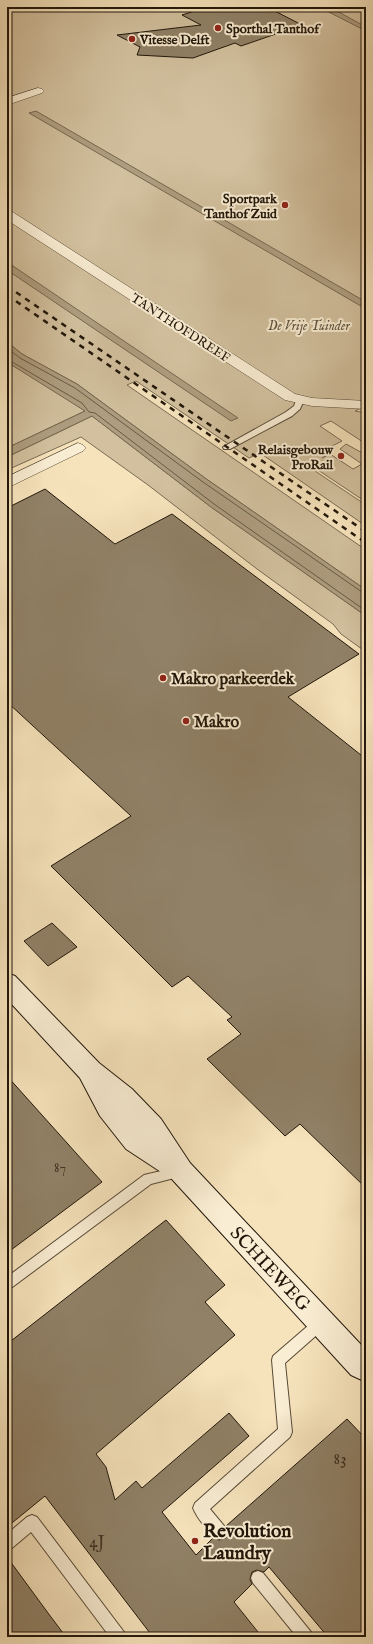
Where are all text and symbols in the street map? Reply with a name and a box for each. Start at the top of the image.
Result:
place label: Sporthal Tanthof [226,21,321,38]
marker: Sporthal Tanthof [213,23,223,33]
place label: Vitesse Delft [139,32,210,49]
marker: Vitesse Delft [127,34,137,44]
place label: Sportpark Tanthof Zuid [203,191,278,223]
marker: Sportpark Tanthof Zuid [280,200,290,210]
street label: TANTHOFDREEF [127,290,233,367]
park label: De Vrije Tuinder [268,318,350,335]
place label: Relaisgebouw ProRail [258,442,333,474]
marker: Relaisgebouw ProRail [336,451,346,461]
place label: Makro parkeerdek [171,670,295,690]
marker: Makro parkeerdek [158,673,168,683]
place label: Makro [194,713,239,733]
marker: Makro [181,716,191,726]
house number: 87 [54,1159,66,1177]
street label: SCHIEWEG [224,1222,315,1317]
house number: 83 [333,1449,347,1470]
place label: Revolution Laundry [203,1520,291,1566]
house number: 4J [89,1532,105,1553]
marker: Revolution Laundry [190,1536,200,1546]

